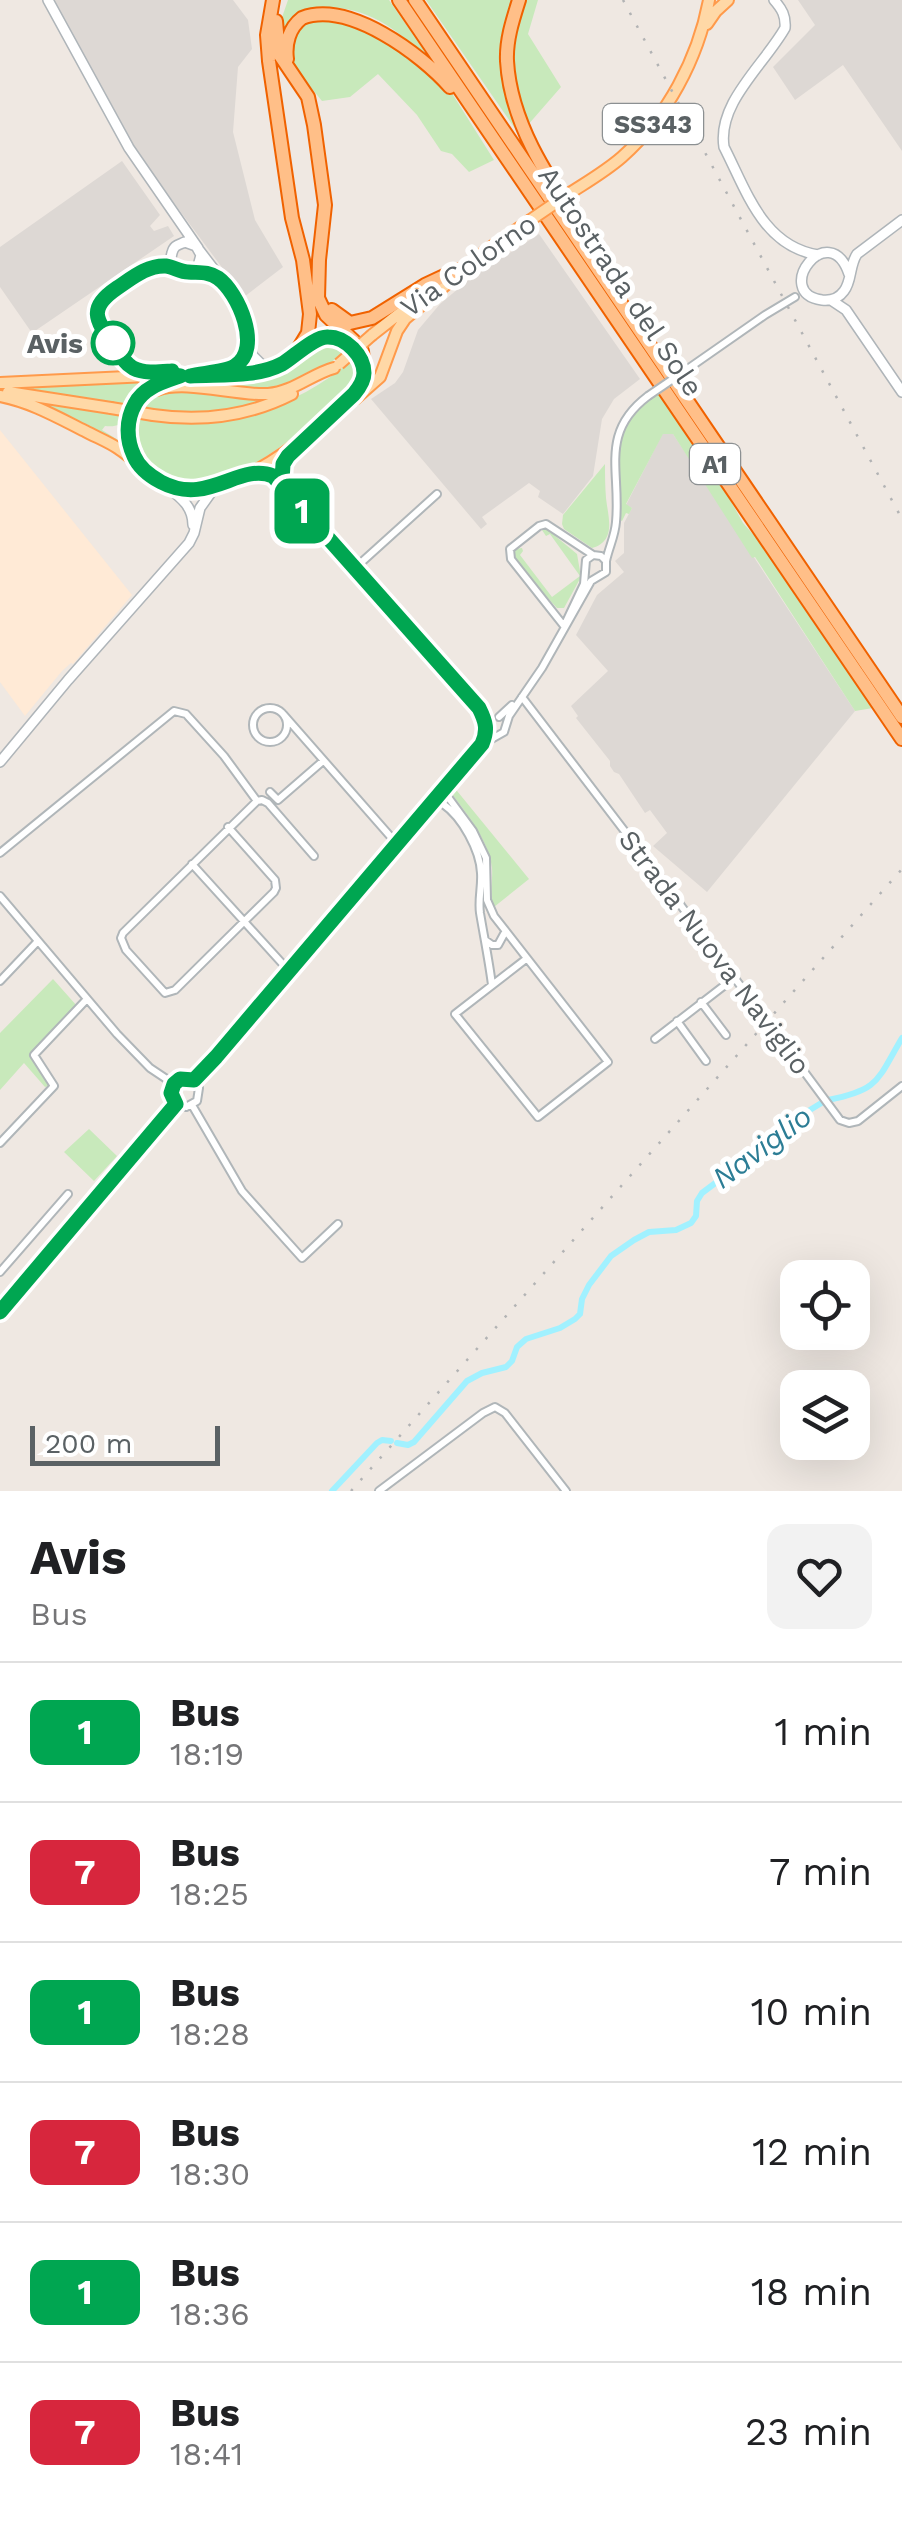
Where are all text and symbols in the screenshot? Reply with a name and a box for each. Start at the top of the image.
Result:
road number: SS343 [603,104,703,144]
street label: Autostrada del Sole [531,160,710,402]
street label: Via Colorno [394,207,542,324]
marker: Avis [92,322,134,364]
place label: Avis [27,327,83,360]
road number: A1 [690,444,740,484]
line badge: 1 [270,478,334,544]
text: 1 [294,490,310,532]
street label: Strada Nuova Naviglio [612,823,817,1081]
water label: Naviglio [705,1098,818,1195]
map controls [780,1260,870,1460]
button: locate [780,1260,870,1350]
button: layers [780,1370,870,1460]
scale bar [30,1421,220,1466]
text: 200 m [45,1427,132,1460]
button: heart [767,1524,872,1629]
text: Avis [30,1529,127,1586]
text: Bus [30,1595,88,1633]
text: Bus [170,1691,240,1735]
text: 1 min [774,1710,872,1754]
text: 1 [77,1711,93,1753]
text: 18:19 [170,1735,244,1773]
text: Bus [170,1831,240,1875]
text: 7 min [769,1850,872,1894]
text: 7 [74,1851,96,1893]
text: 18:25 [170,1875,249,1913]
text: Bus [170,1971,240,2015]
text: 10 min [751,1990,872,2034]
text: 1 [77,1991,93,2033]
text: 18:28 [170,2015,250,2053]
text: Bus [170,2111,240,2155]
text: 12 min [752,2130,872,2174]
text: 7 [74,2131,96,2173]
text: 18:30 [170,2155,250,2193]
text: Bus [170,2251,240,2295]
text: 18 min [751,2270,872,2314]
text: 1 [77,2271,93,2313]
text: 18:36 [170,2295,250,2333]
text: Bus [170,2391,240,2435]
text: 23 min [745,2410,872,2454]
text: 7 [74,2411,96,2453]
text: 18:41 [170,2435,243,2473]

